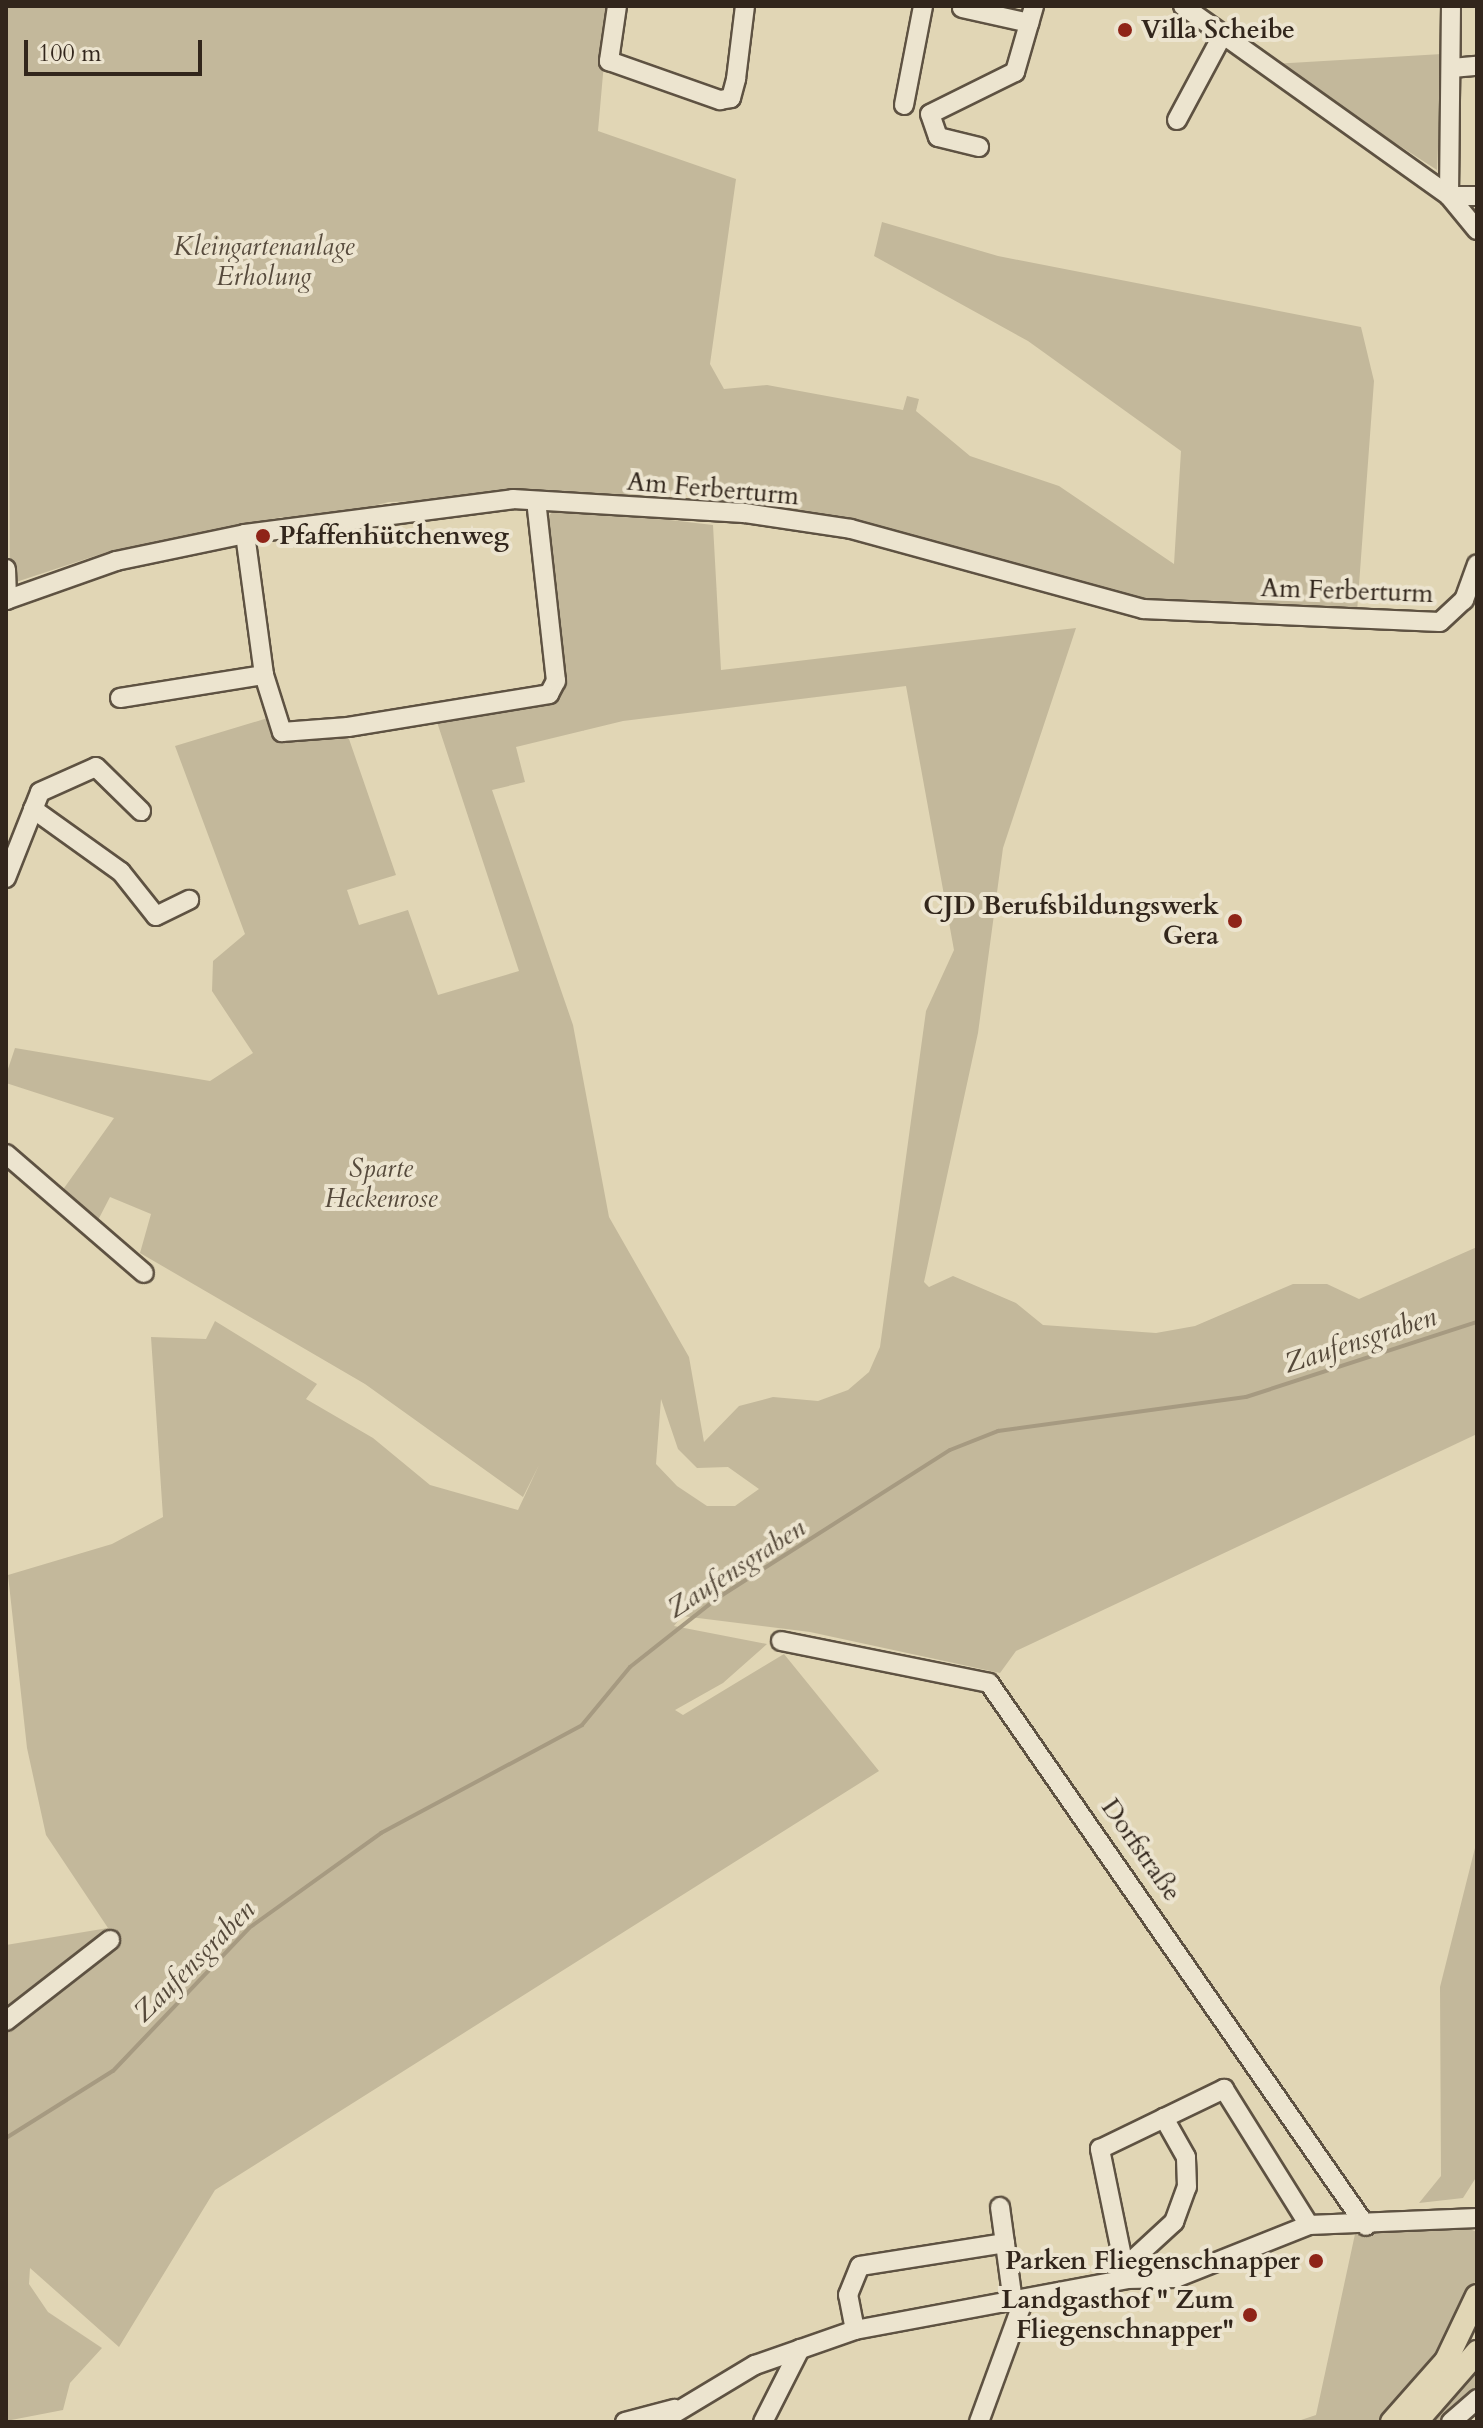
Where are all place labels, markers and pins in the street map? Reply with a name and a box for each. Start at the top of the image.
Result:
place label: Villa Scheibe [1141,14,1295,46]
marker: Villa Scheibe [1116,21,1134,39]
place label: Pfaffenhütchenweg [279,520,509,552]
marker: Pfaffenhütchenweg [254,527,272,545]
place label: CJD Berufsbildungswerk Gera [923,890,1219,952]
marker: CJD Berufsbildungswerk Gera [1226,912,1244,930]
place label: Parken Fliegenschnapper [1005,2245,1300,2277]
marker: Parken Fliegenschnapper [1307,2252,1325,2270]
place label: Landgasthof " Zum Fliegenschnapper" [1001,2284,1234,2346]
marker: Landgasthof " Zum Fliegenschnapper" [1241,2306,1259,2324]

